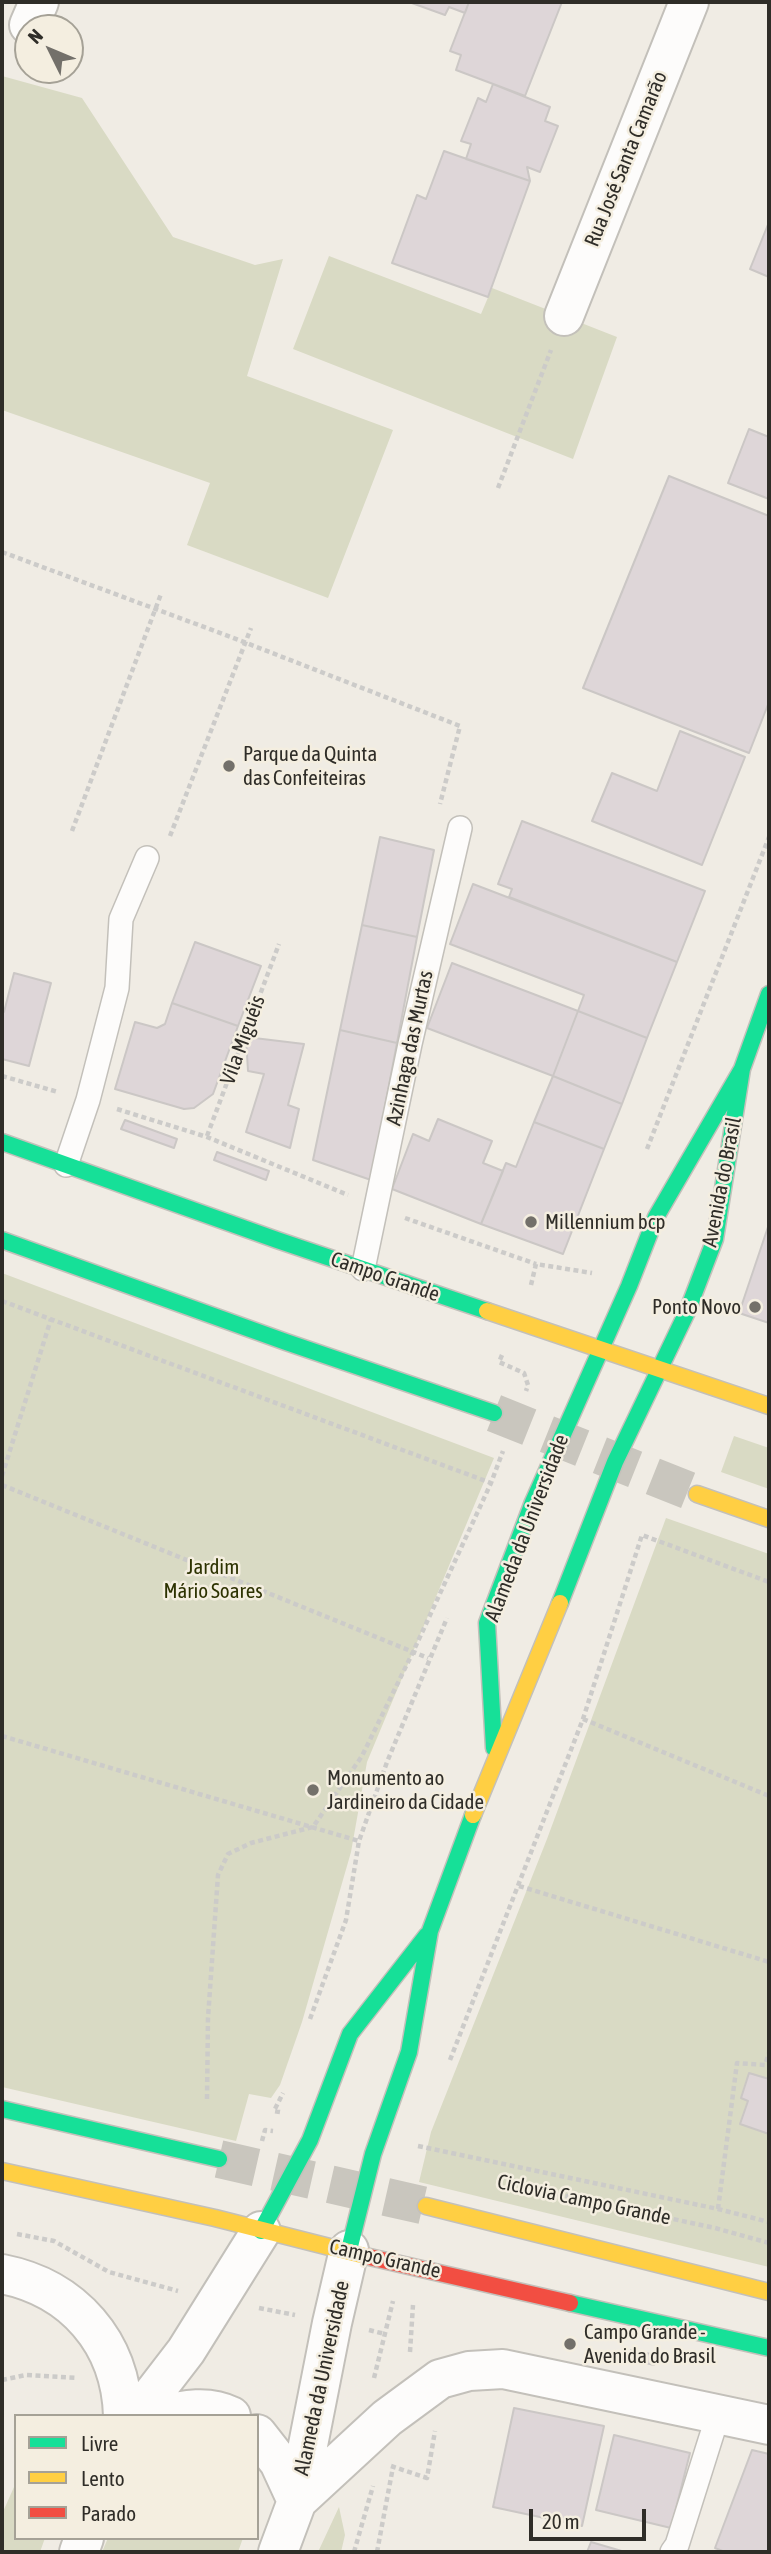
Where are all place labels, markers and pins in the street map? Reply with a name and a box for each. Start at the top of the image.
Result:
place label: Parque da Quinta das Confeiteiras [243,741,377,791]
marker: Parque da Quinta das Confeiteiras [221,758,237,774]
place label: Millennium bcp [545,1209,665,1235]
marker: Millennium bcp [523,1214,539,1230]
place label: Ponto Novo [652,1294,741,1320]
marker: Ponto Novo [747,1299,763,1315]
place label: Monumento ao Jardineiro da Cidade [327,1765,484,1815]
marker: Monumento ao Jardineiro da Cidade [305,1782,321,1798]
place label: Campo Grande - Avenida do Brasil [584,2319,716,2369]
marker: Campo Grande - Avenida do Brasil [562,2336,578,2352]

